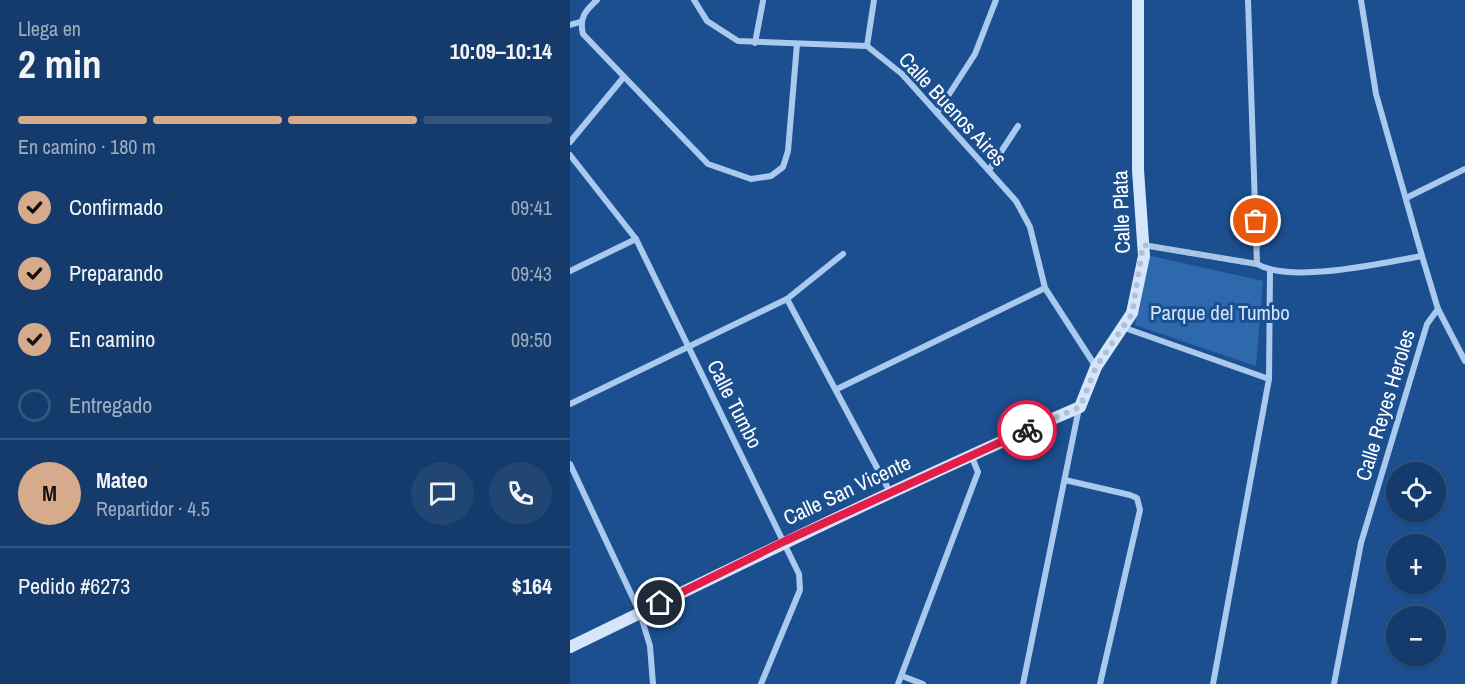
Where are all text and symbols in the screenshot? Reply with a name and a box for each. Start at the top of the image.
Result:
text: Llega en [18,15,81,42]
text: 10:09–10:14 [450,36,552,66]
text: 2 min [18,38,102,90]
street label: Calle Buenos Aires [892,46,1014,172]
text: En camino · 180 m [18,133,156,160]
street label: Calle Plata [1105,169,1137,254]
icon: check [18,191,51,224]
text: Confirmado [69,192,163,222]
text: 09:41 [511,194,552,221]
pin [1230,195,1281,246]
icon: bag [1239,204,1272,237]
icon: check [18,257,51,290]
text: Preparando [69,258,163,288]
text: 09:43 [511,260,552,287]
park label: Parque del Tumbo [1150,298,1290,327]
icon: check [18,323,51,356]
text: En camino [69,324,155,354]
text: 09:50 [511,326,552,353]
street label: Calle Reyes Heroles [1348,326,1422,484]
street label: Calle Tumbo [700,355,770,453]
text: Entregado [69,390,152,420]
courier [997,400,1057,460]
icon: bike [1011,414,1044,447]
street label: Calle San Vicente [779,448,915,532]
button: chat [411,462,474,525]
button: phone [489,462,552,525]
map controls [1386,462,1446,666]
button: locate [1386,462,1446,522]
text: Mateo [96,465,148,495]
text: M [42,478,57,508]
text: Repartidor · 4.5 [96,495,210,522]
button: + [1386,534,1446,594]
text: Pedido #6273 [18,571,130,601]
text: $164 [512,571,552,601]
pin [634,577,685,628]
icon: home [643,586,676,619]
button: − [1386,606,1446,666]

